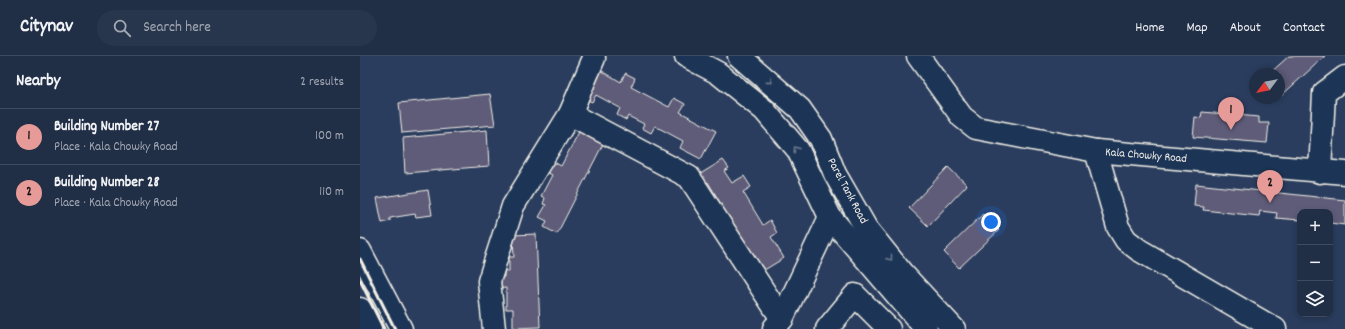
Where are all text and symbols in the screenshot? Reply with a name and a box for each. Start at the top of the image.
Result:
search box [97,10,377,46]
text: Citynav [20,14,73,41]
icon: search [111,17,133,39]
text: Search here [143,17,211,39]
text: Home [1135,18,1164,38]
text: Map [1186,18,1208,38]
text: About [1230,18,1261,38]
text: Contact [1283,18,1325,38]
north arrow [1249,68,1285,104]
text: Nearby [16,70,60,94]
text: 2 results [300,73,344,92]
one-way arrow [765,76,772,83]
pin: 1 [1218,97,1244,130]
text: Building Number 27 [54,116,159,138]
text: 1 [28,127,30,146]
text: 100 m [315,127,344,146]
text: Place · Kala Chowky Road [54,138,178,157]
street label: Kala Chowky Road [1104,144,1188,168]
one-way arrow [793,146,801,153]
street label: Parel Tank Road [822,155,872,227]
pin: 2 [1257,170,1283,203]
text: Building Number 28 [54,172,159,194]
text: 2 [26,183,32,202]
text: 110 m [319,183,344,202]
text: Place · Kala Chowky Road [54,194,178,213]
map controls [1297,209,1333,317]
button: + [1297,209,1333,245]
your location [981,212,1001,232]
button: − [1297,245,1333,281]
one-way arrow [886,254,893,261]
button: layers [1297,281,1333,317]

